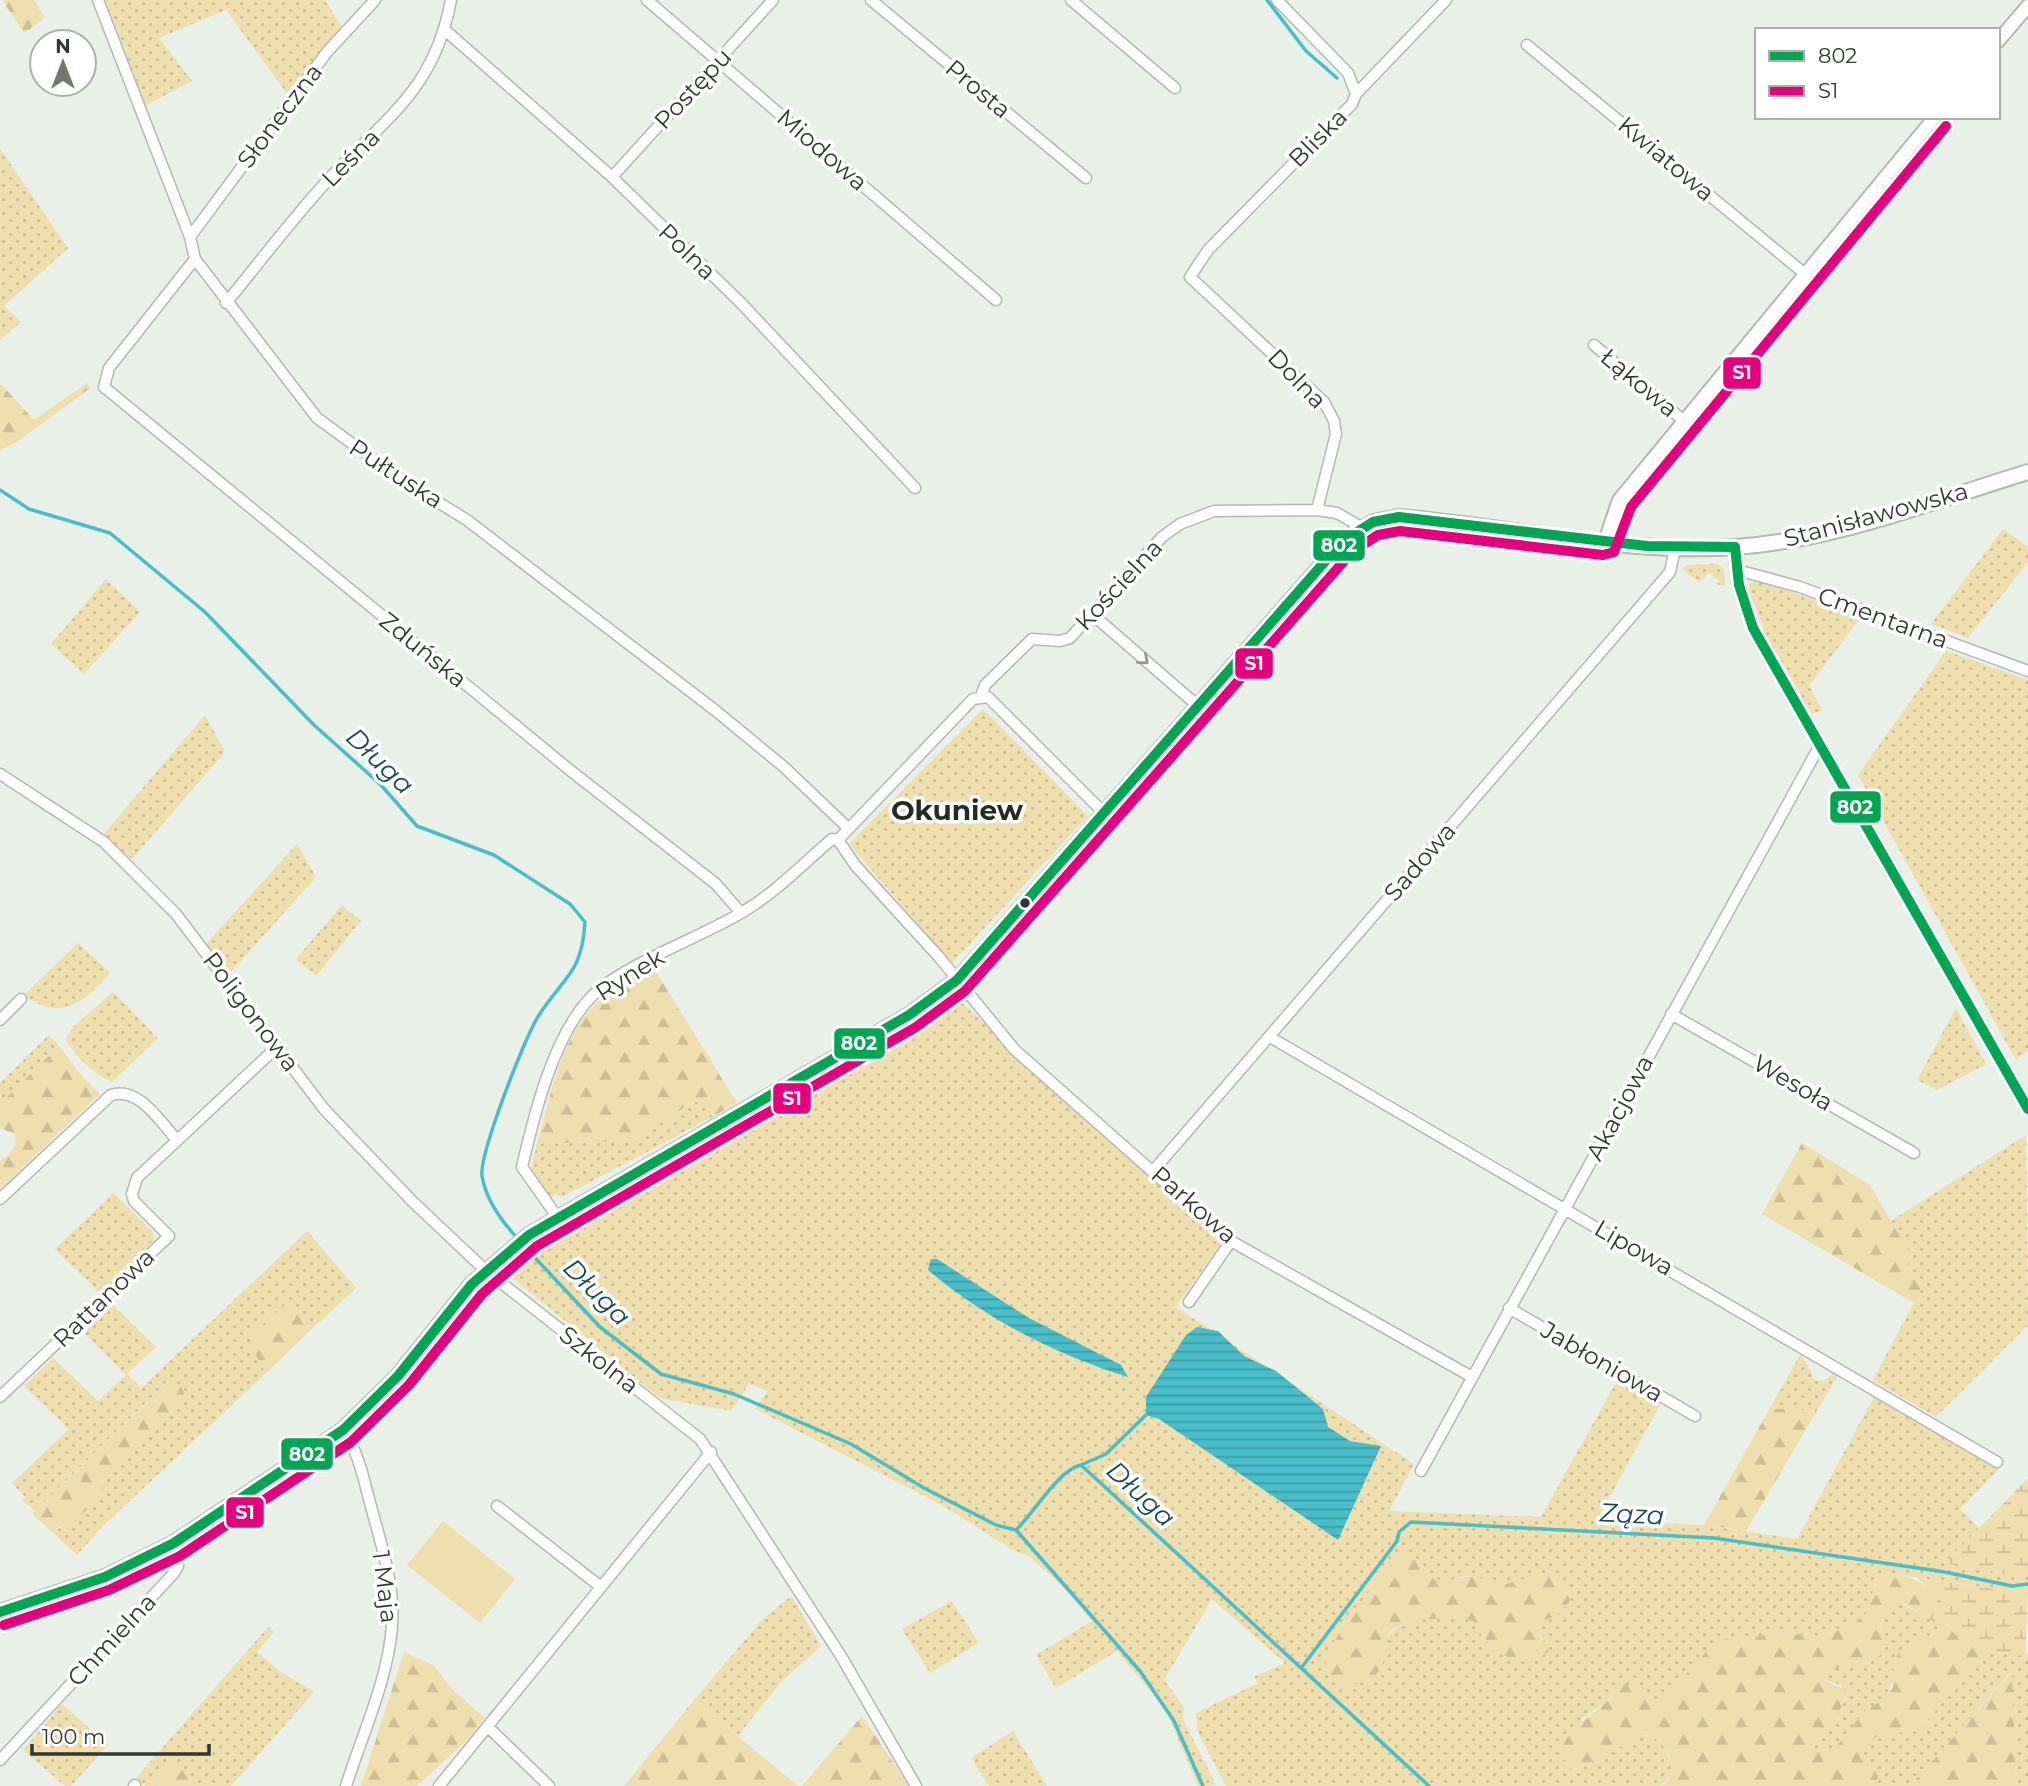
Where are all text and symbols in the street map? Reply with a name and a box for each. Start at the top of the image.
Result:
north arrow [28,28,98,98]
legend [1755,28,2000,119]
text: N [55,35,71,58]
street label: Postępu [648,42,737,135]
text: 802 [1818,43,1857,68]
street label: Prosta [940,53,1017,124]
street label: Słoneczna [231,58,328,174]
text: S1 [1818,78,1838,103]
street label: Bliska [1282,102,1353,173]
street label: Miodowa [771,103,873,197]
street label: Kwiatowa [1612,110,1720,207]
street label: Leśna [315,122,386,193]
street label: Polna [653,217,722,286]
street label: Łąkowa [1595,342,1684,423]
street label: Dolna [1262,343,1333,415]
line badge: S1 [1722,356,1762,390]
text: S1 [1732,361,1752,384]
street label: Pułtuska [344,433,449,515]
street label: Stanisławowska [1781,476,1971,553]
line badge: 802 [1312,529,1366,562]
street label: Kościelna [1069,533,1168,636]
text: 802 [1321,534,1357,557]
street label: Cmentarna [1814,581,1952,654]
street label: Zduńska [374,606,473,694]
line badge: S1 [1234,647,1274,680]
one-way arrow [1136,652,1149,664]
text: S1 [1244,652,1264,675]
water label: Długa [339,721,421,801]
line badge: 802 [1829,790,1882,824]
district label: Okuniew [891,793,1024,827]
text: 802 [1837,796,1873,819]
street label: Sadowa [1378,816,1462,907]
unlabelled marker [1018,896,1032,910]
street label: Rynek [590,942,670,1007]
street label: Poligonowa [197,946,306,1077]
line badge: 802 [833,1027,886,1060]
text: 802 [841,1032,877,1055]
street label: Wesoła [1748,1048,1838,1117]
street label: Akacjowa [1580,1050,1659,1165]
line badge: S1 [772,1082,812,1115]
text: S1 [782,1087,802,1110]
street label: Parkowa [1146,1160,1243,1250]
street label: Lipowa [1590,1213,1679,1282]
street label: Rattanowa [47,1242,160,1353]
water label: Długa [557,1252,637,1332]
street label: Jabłoniowa [1535,1314,1669,1408]
street label: Szkolna [554,1320,645,1400]
line badge: 802 [280,1437,334,1471]
text: 802 [289,1443,325,1466]
water label: Długa [1100,1454,1182,1534]
line badge: S1 [225,1496,265,1529]
water label: Ząza [1598,1496,1665,1532]
text: S1 [235,1501,255,1524]
street label: 1 Maja [367,1549,404,1625]
street label: Chmielna [61,1587,162,1692]
scale bar [32,1712,208,1756]
text: 100 m [42,1724,105,1749]

